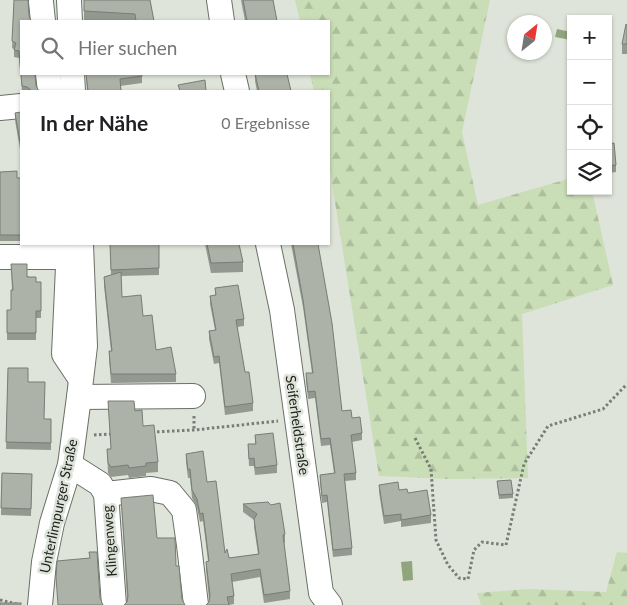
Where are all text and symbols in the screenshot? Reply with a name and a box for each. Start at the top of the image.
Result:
north arrow [507,15,552,60]
map controls [567,15,612,195]
button: + [567,15,612,60]
search box [20,20,330,75]
icon: search [38,34,66,62]
text: Hier suchen [78,36,177,59]
button: − [567,60,612,105]
button: locate [567,105,612,150]
text: In der Nähe [40,110,148,135]
text: 0 Ergebnisse [221,113,310,132]
button: layers [567,150,612,195]
street label: Seiferheldstraße [283,374,313,476]
street label: Unterlimpurger Straße [35,437,81,575]
street label: Klingenweg [98,505,120,577]

